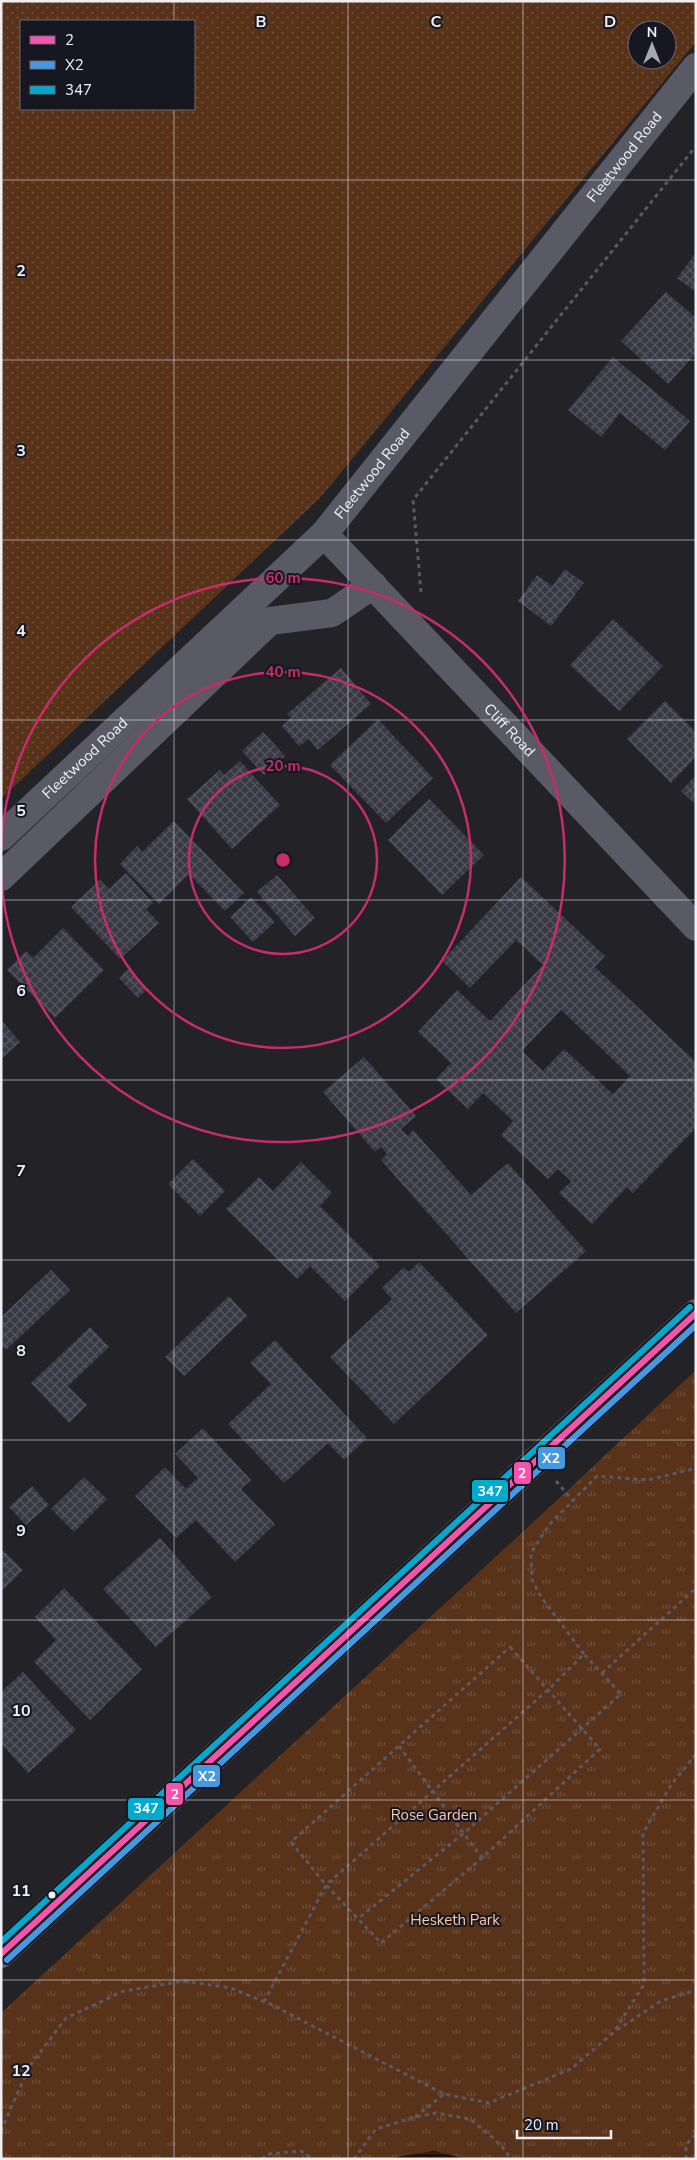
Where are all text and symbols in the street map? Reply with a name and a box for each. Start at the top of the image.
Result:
text: B [255,11,267,33]
text: C [431,11,442,33]
text: D [604,11,616,33]
legend [20,20,195,110]
north arrow [627,20,677,70]
text: N [647,23,657,42]
text: 2 [65,30,74,50]
text: X2 [65,55,84,75]
text: 347 [65,80,92,100]
street label: Fleetwood Road [582,107,667,206]
text: 2 [16,260,26,282]
street label: Fleetwood Road [330,424,414,523]
text: 3 [16,440,26,462]
text: 60 m [265,568,301,588]
text: 4 [16,620,26,642]
text: 40 m [265,662,301,682]
street label: Cliff Road [479,699,540,761]
street label: Fleetwood Road [38,713,132,803]
text: 20 m [265,756,301,776]
text: 5 [16,800,26,822]
centre of rings [274,851,292,869]
text: 6 [16,980,26,1002]
text: 7 [16,1160,26,1182]
text: 8 [16,1340,26,1362]
line badge: X2 [537,1446,566,1470]
text: X2 [541,1449,560,1468]
line badge: 2 [513,1461,532,1485]
text: 2 [518,1464,526,1483]
line badge: 347 [471,1479,509,1503]
text: 347 [477,1482,503,1501]
text: 9 [16,1520,26,1542]
text: 10 [11,1700,31,1722]
line badge: X2 [192,1764,221,1788]
text: X2 [197,1767,216,1786]
line badge: 2 [165,1782,184,1806]
text: 2 [171,1785,179,1804]
line badge: 347 [127,1797,165,1821]
text: 347 [133,1799,159,1818]
park label: Rose Garden [391,1805,477,1825]
text: 11 [11,1880,31,1902]
unlabelled marker [47,1890,57,1900]
park label: Hesketh Park [410,1910,500,1930]
text: 12 [11,2060,31,2082]
scale bar [517,2108,611,2140]
text: 20 m [524,2115,559,2135]

